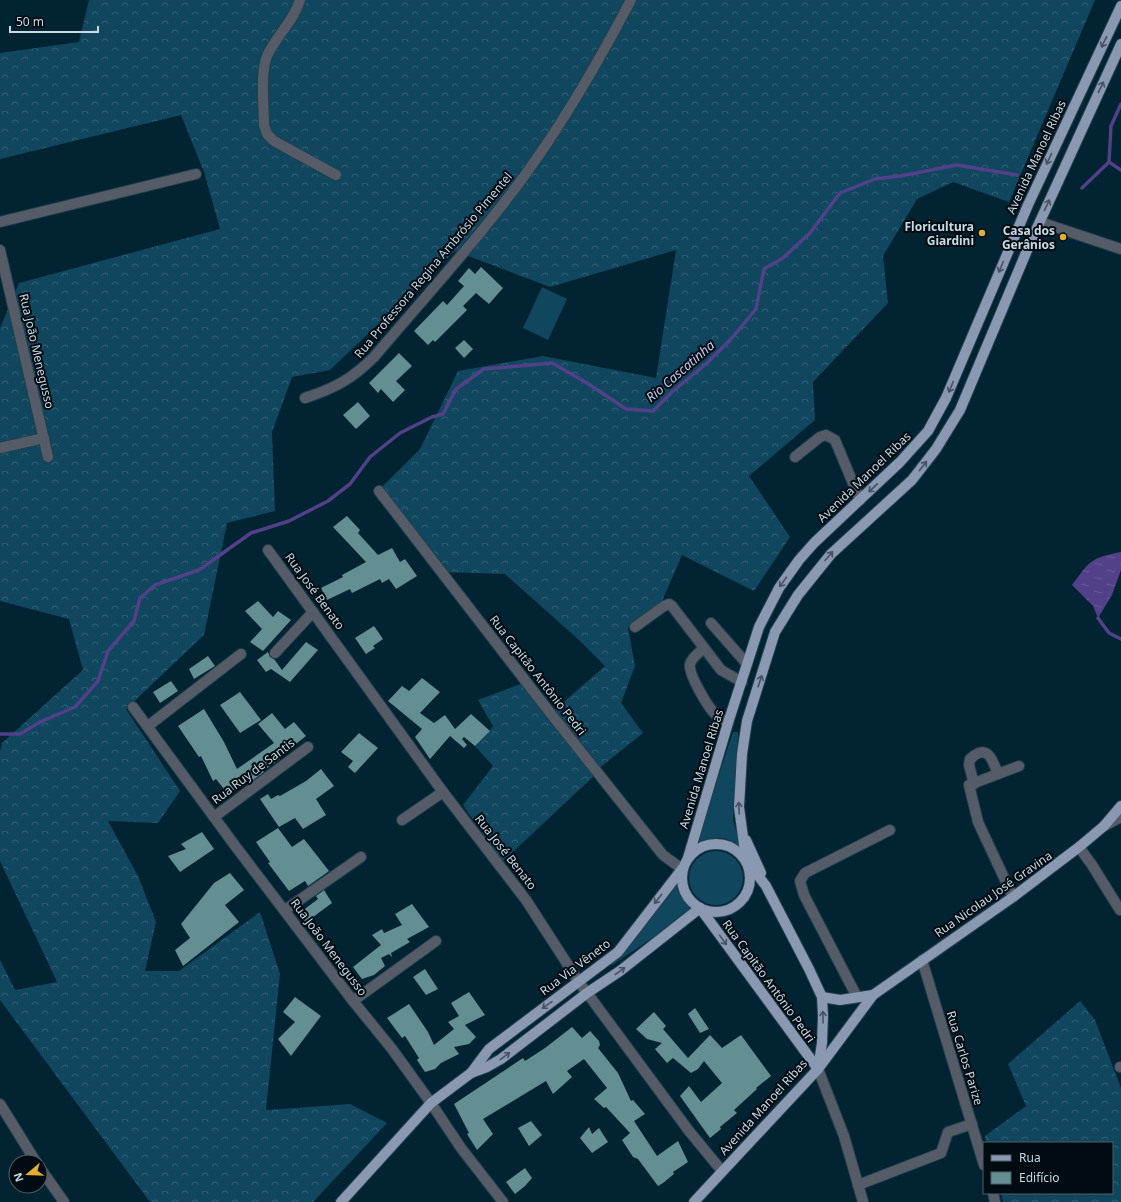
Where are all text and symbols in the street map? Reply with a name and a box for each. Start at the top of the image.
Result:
scale bar [10,8,98,34]
text: 50 m [16,13,44,30]
one-way arrow [1100,35,1107,47]
one-way arrow [1098,82,1105,94]
street label: Avenida Manoel Ribas [1002,97,1070,217]
one-way arrow [1045,153,1052,165]
street label: Rua Professora Regina Ambrósio Pimentel [350,169,516,361]
one-way arrow [1044,200,1051,212]
place label: Floricultura Giardini [904,218,974,249]
place label: Casa dos Gerânios [1002,222,1055,253]
marker: Floricultura Giardini [977,228,987,238]
marker: Casa dos Gerânios [1058,232,1068,242]
one-way arrow [997,260,1005,272]
street label: Rua João Menegusso [15,292,59,410]
water label: Rio Cascatinha [642,336,719,406]
one-way arrow [947,380,955,392]
street label: Avenida Manoel Ribas [814,428,915,526]
one-way arrow [918,461,927,472]
one-way arrow [868,483,878,492]
street label: Rua José Benato [281,549,349,633]
one-way arrow [824,551,834,561]
one-way arrow [779,576,787,587]
street label: Rua Capitão Antônio Pedri [486,611,590,739]
one-way arrow [757,675,765,687]
street label: Avenida Manoel Ribas [675,707,727,831]
street label: Rua Ruy de Santis [208,734,298,808]
one-way arrow [735,802,743,815]
street label: Rua José Benato [471,811,541,893]
street label: Rua Nicolau José Gravina [931,847,1055,941]
one-way arrow [654,894,663,905]
street label: Rua João Menegusso [287,895,371,999]
street label: Rua Capitão Antônio Pedri [719,916,819,1046]
one-way arrow [718,934,727,945]
street label: Rua Via Vêneto [536,935,614,999]
one-way arrow [614,967,625,976]
one-way arrow [542,1001,553,1009]
street label: Rua Carlos Parize [943,1009,987,1107]
one-way arrow [819,1011,827,1024]
one-way arrow [500,1052,511,1060]
street label: Avenida Manoel Ribas [715,1055,811,1159]
legend [983,1142,1113,1194]
text: Rua [1019,1149,1041,1166]
north arrow [8,1154,48,1194]
text: Edifício [1019,1169,1060,1186]
text: N [10,1171,27,1184]

